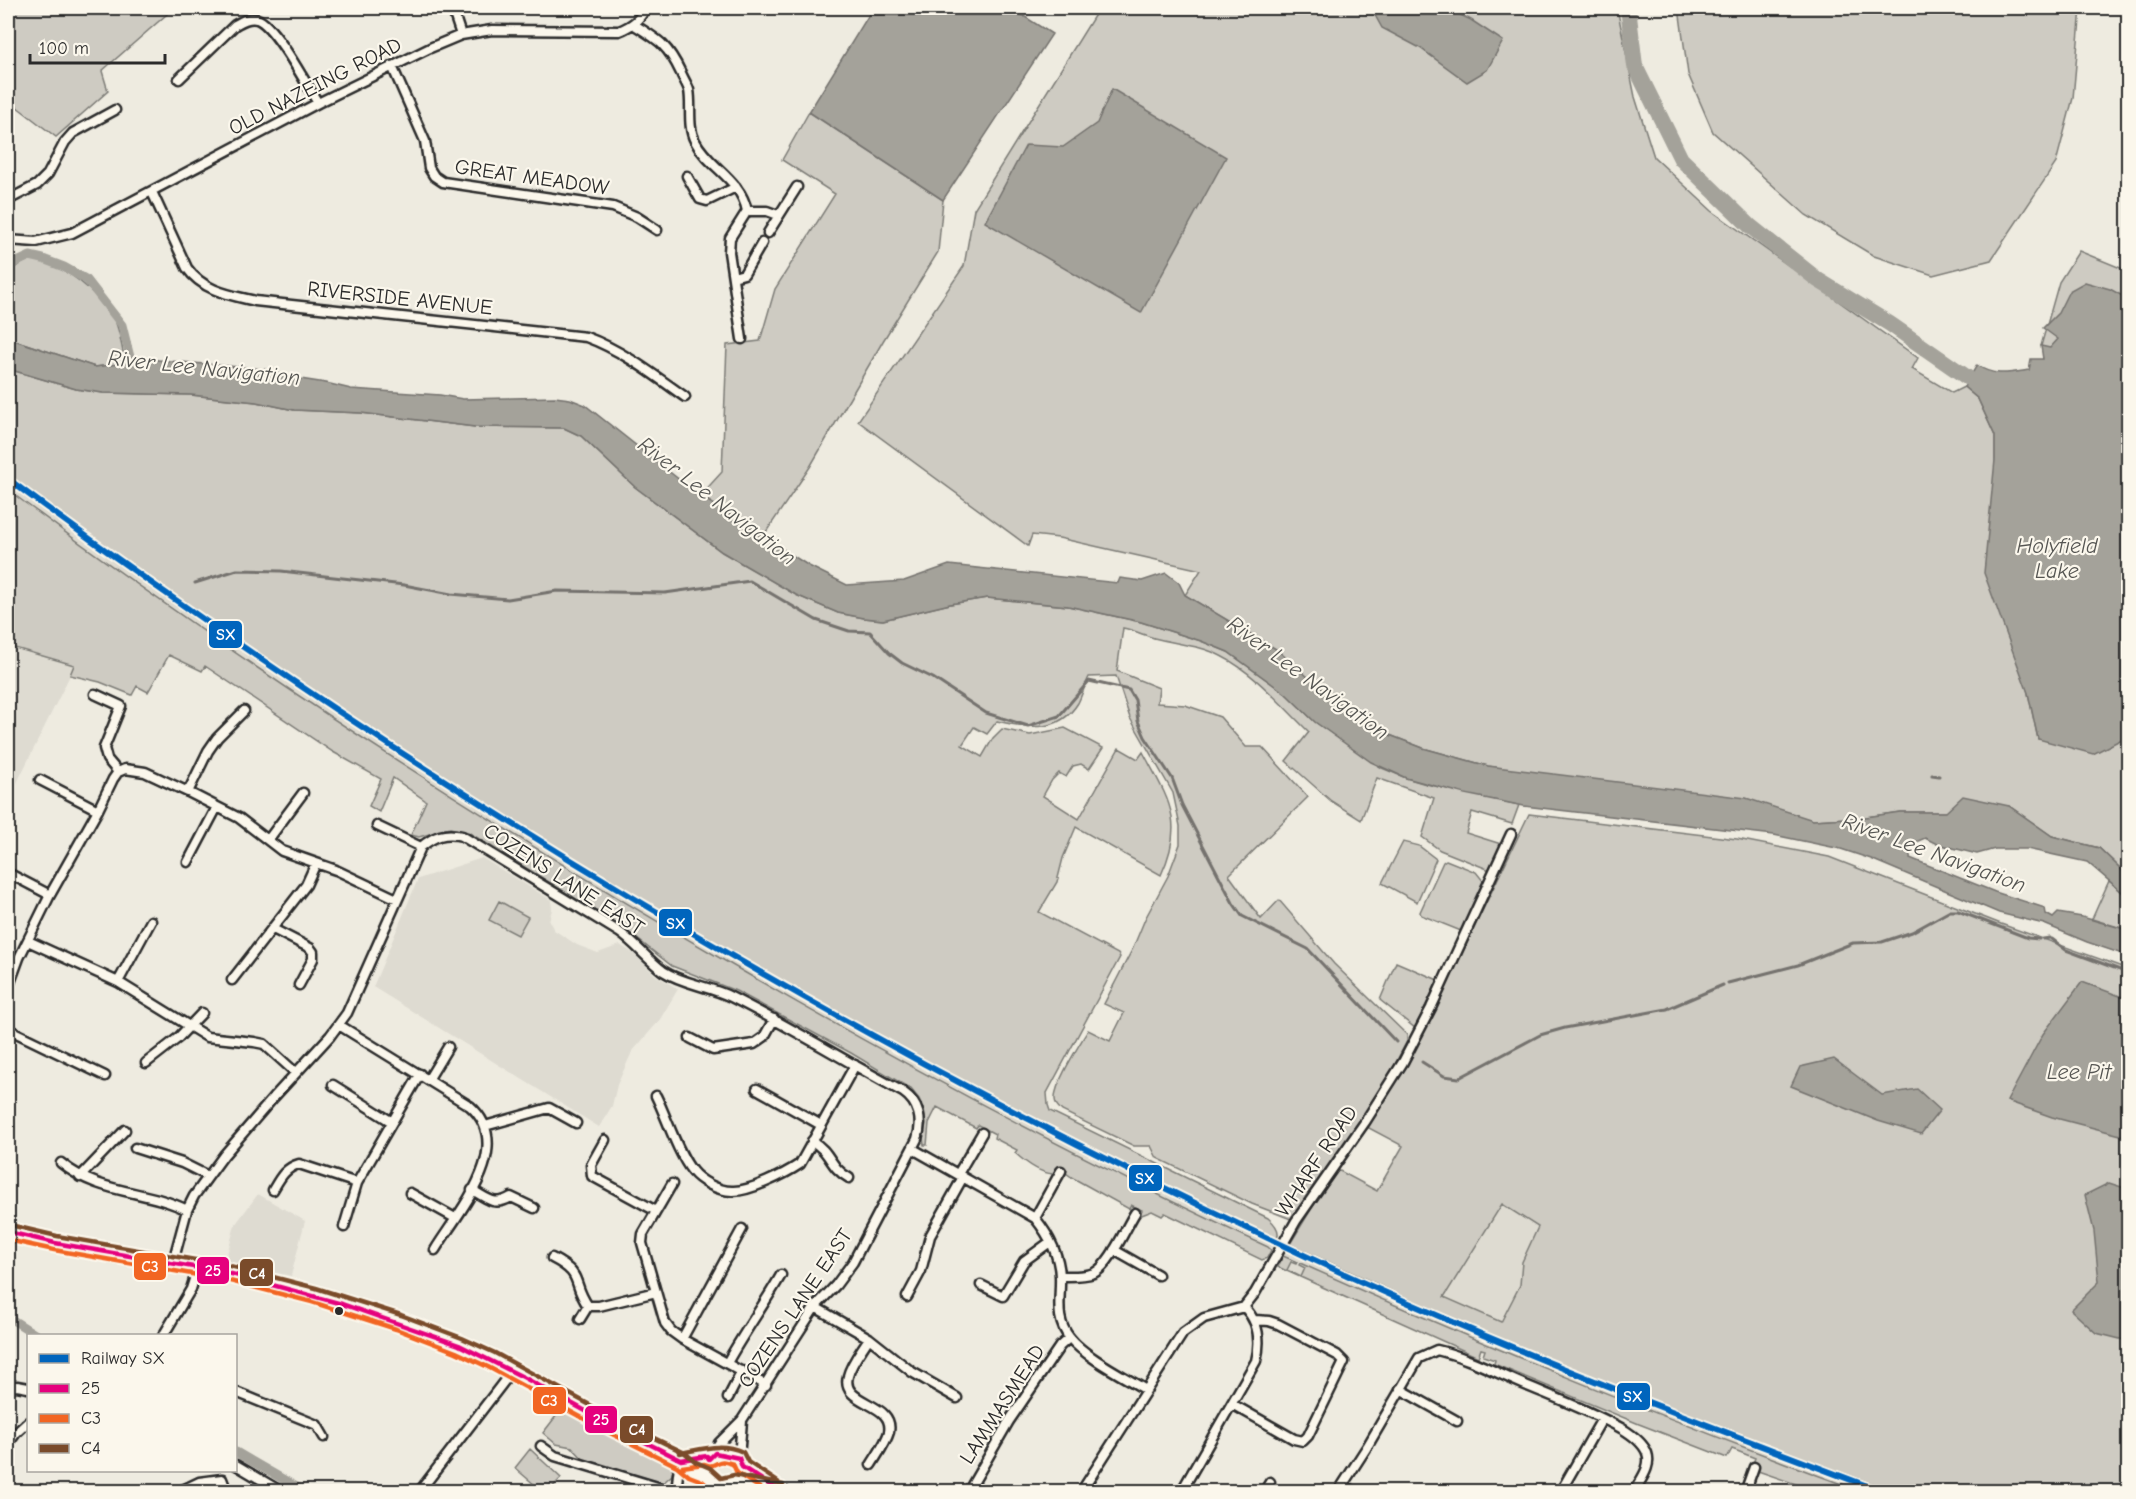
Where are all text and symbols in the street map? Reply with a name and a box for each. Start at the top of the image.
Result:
scale bar [30,27,165,65]
street label: OLD NAZEING ROAD [225,32,405,140]
text: 100 m [39,38,89,59]
street label: GREAT MEADOW [453,154,612,200]
street label: RIVERSIDE AVENUE [306,276,494,320]
water label: River Lee Navigation [107,345,301,391]
water label: River Lee Navigation [633,431,801,571]
water label: Holyfield Lake [2016,533,2099,584]
water label: River Lee Navigation [1222,611,1394,745]
line badge: SX [208,620,243,649]
text: SX [216,626,236,644]
water label: River Lee Navigation [1839,808,2029,898]
street label: COZENS LANE EAST [479,818,649,940]
line badge: SX [658,908,693,937]
text: SX [666,915,686,933]
water label: Lee Pit [2047,1059,2113,1085]
street label: WHARF ROAD [1270,1101,1362,1221]
line badge: SX [1128,1164,1163,1192]
text: SX [1135,1170,1155,1188]
street label: COZENS LANE EAST [733,1224,857,1392]
line badge: C3 [133,1252,167,1281]
line badge: 25 [196,1256,230,1285]
text: C3 [141,1258,159,1276]
line badge: C4 [239,1258,274,1287]
text: 25 [205,1262,221,1280]
text: C4 [248,1265,266,1283]
unlabelled marker [333,1305,345,1317]
legend [27,1334,237,1472]
street label: LAMMASMEAD [955,1340,1049,1468]
text: Railway SX [81,1348,165,1369]
text: 25 [81,1378,100,1399]
line badge: SX [1616,1382,1651,1411]
line badge: C3 [532,1386,567,1415]
text: SX [1623,1388,1643,1406]
text: C3 [540,1392,558,1410]
line badge: 25 [584,1405,618,1434]
text: C3 [81,1408,101,1429]
text: 25 [593,1411,609,1429]
line badge: C4 [619,1415,654,1444]
text: C4 [628,1421,646,1439]
text: C4 [81,1438,101,1459]

